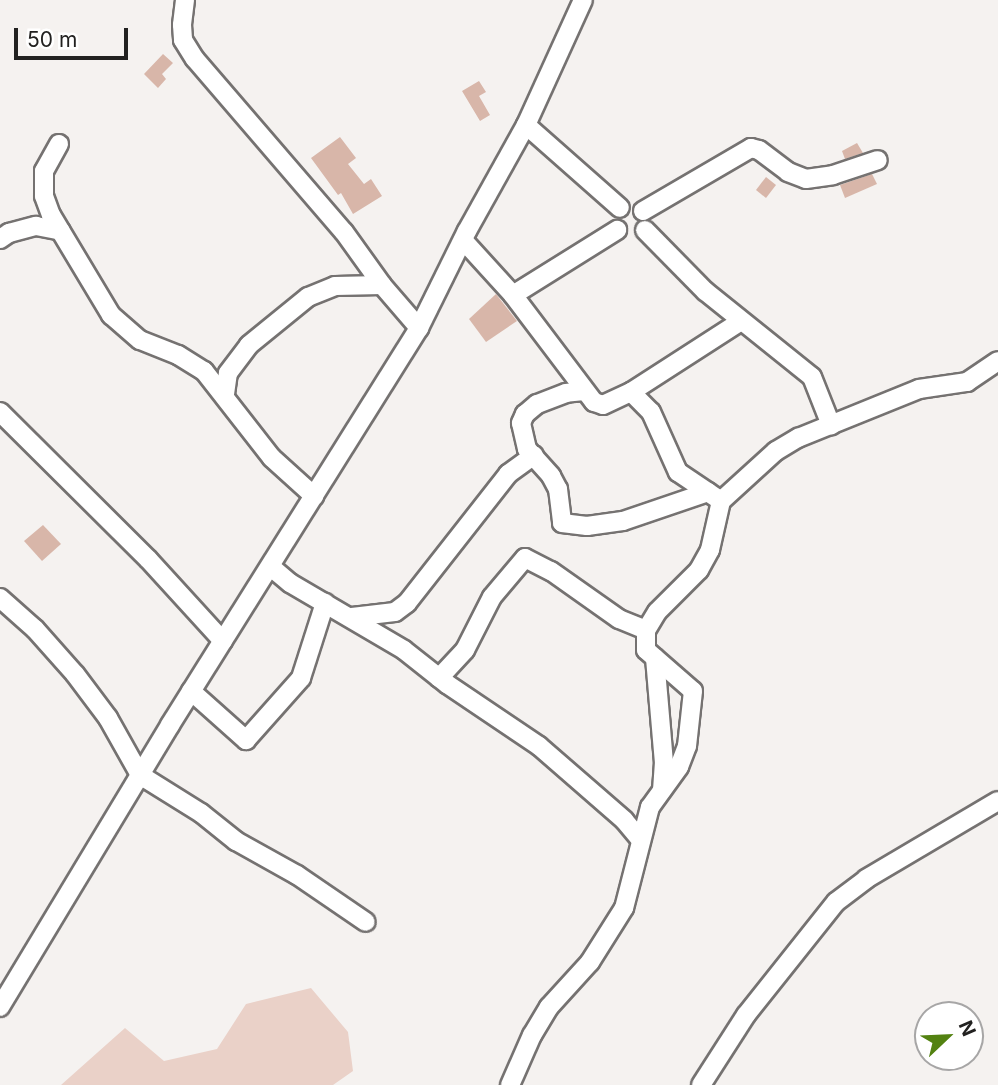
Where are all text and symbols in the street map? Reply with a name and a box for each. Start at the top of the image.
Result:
scale bar [18,14,131,58]
text: 50 m [27,27,77,52]
north arrow [914,1001,984,1071]
text: N [954,1017,980,1040]

